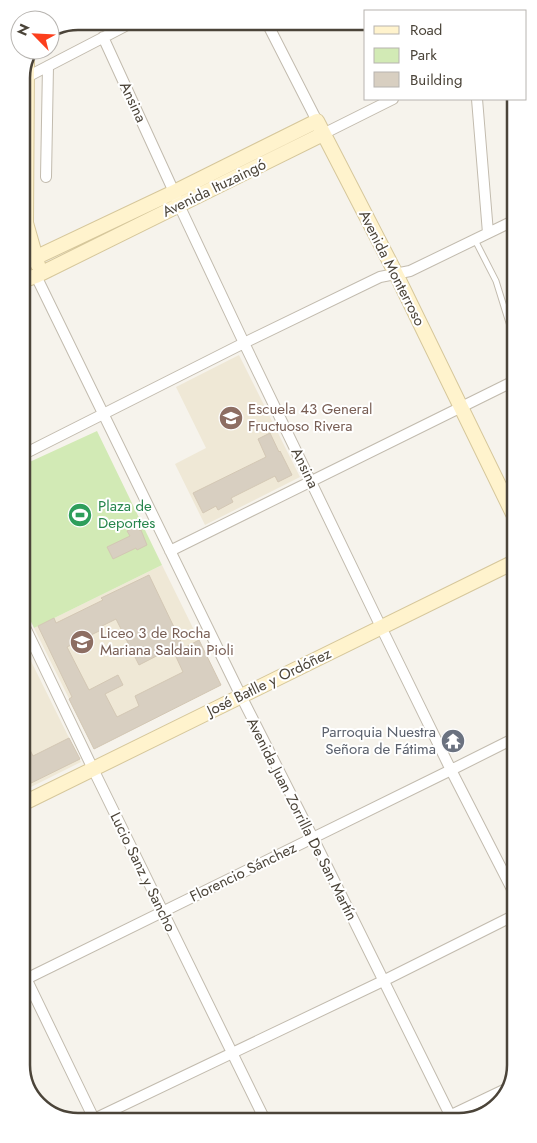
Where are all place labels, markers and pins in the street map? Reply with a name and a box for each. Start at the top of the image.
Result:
place label: Escuela 43 General Fructuoso Rivera [248,398,372,437]
school or university icon: Escuela 43 General Fructuoso Rivera [218,405,244,431]
place label: Plaza de Deportes [98,495,155,534]
sports icon: Plaza de Deportes [67,502,93,528]
place label: Liceo 3 de Rocha Mariana Saldain Pioli [100,622,234,661]
school or university icon: Liceo 3 de Rocha Mariana Saldain Pioli [69,629,95,655]
place label: Parroquia Nuestra Señora de Fátima [321,721,436,760]
temple icon: Parroquia Nuestra Señora de Fátima [440,728,466,754]

